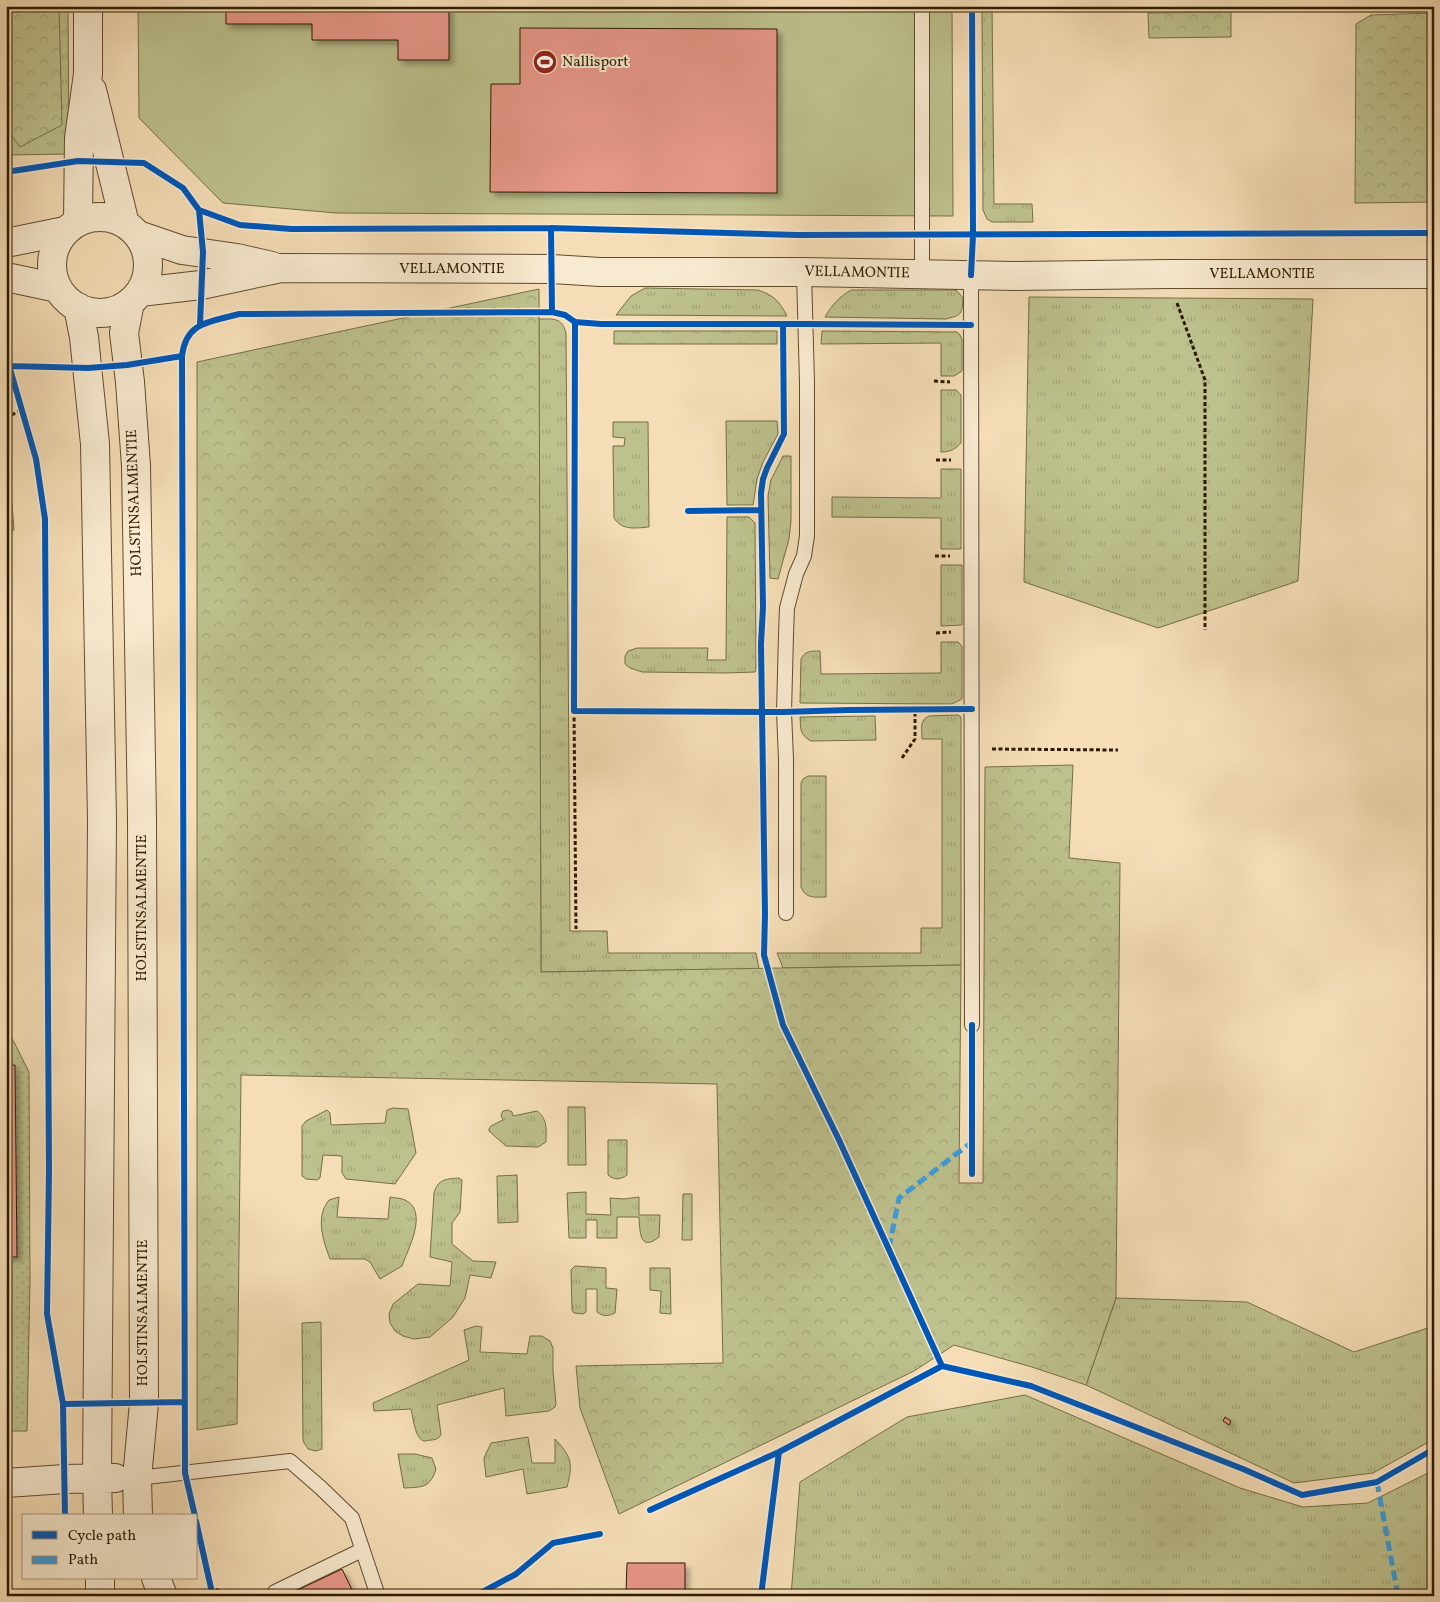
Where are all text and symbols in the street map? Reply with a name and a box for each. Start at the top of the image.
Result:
sports icon: Nallisport [532,49,558,75]
place label: Nallisport [562,52,629,73]
street label: VELLAMONTIE [399,259,505,280]
street label: VELLAMONTIE [804,262,910,284]
street label: VELLAMONTIE [1209,264,1315,285]
street label: HOLSTINSALMENTIE [122,429,148,577]
street label: HOLSTINSALMENTIE [132,834,153,982]
street label: HOLSTINSALMENTIE [133,1239,154,1387]
legend [22,1514,198,1580]
text: Cycle path [68,1526,136,1547]
text: Path [68,1550,98,1571]

